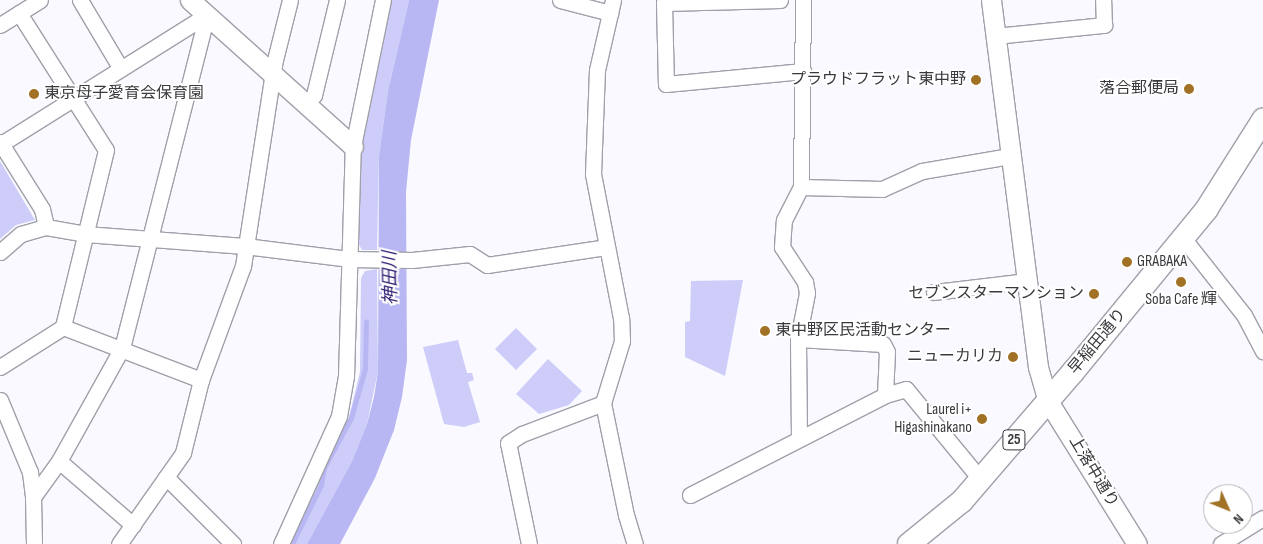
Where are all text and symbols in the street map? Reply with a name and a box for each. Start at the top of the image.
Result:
place label: プラウドフラット東中野 [790,70,966,90]
marker: プラウドフラット東中野 [970,74,982,86]
place label: 落合郵便局 [1099,79,1179,99]
marker: 落合郵便局 [1183,83,1195,95]
place label: 東京母子愛育会保育園 [44,84,204,104]
marker: 東京母子愛育会保育園 [28,88,40,100]
water label: 神田川 [380,251,402,305]
place label: GRABAKA [1137,252,1187,272]
marker: GRABAKA [1121,256,1133,268]
marker: Soba Cafe 輝 [1175,276,1187,288]
place label: セブンスターマンション [908,284,1084,304]
marker: セブンスターマンション [1088,288,1100,300]
place label: Soba Cafe 輝 [1145,290,1217,310]
street label: 早稲田通り [1065,305,1131,379]
place label: 東中野区民活動センター [775,321,951,341]
marker: 東中野区民活動センター [759,325,771,337]
place label: ニューカリカ [907,347,1003,367]
marker: ニューカリカ [1007,351,1019,363]
place label: Laurel i+ Higashinakano [894,400,972,438]
marker: Laurel i+ Higashinakano [976,413,988,425]
road number: 25 [1002,428,1026,452]
street label: 上落中通り [1064,433,1122,511]
north arrow [1203,484,1253,534]
text: N [1230,510,1247,528]

